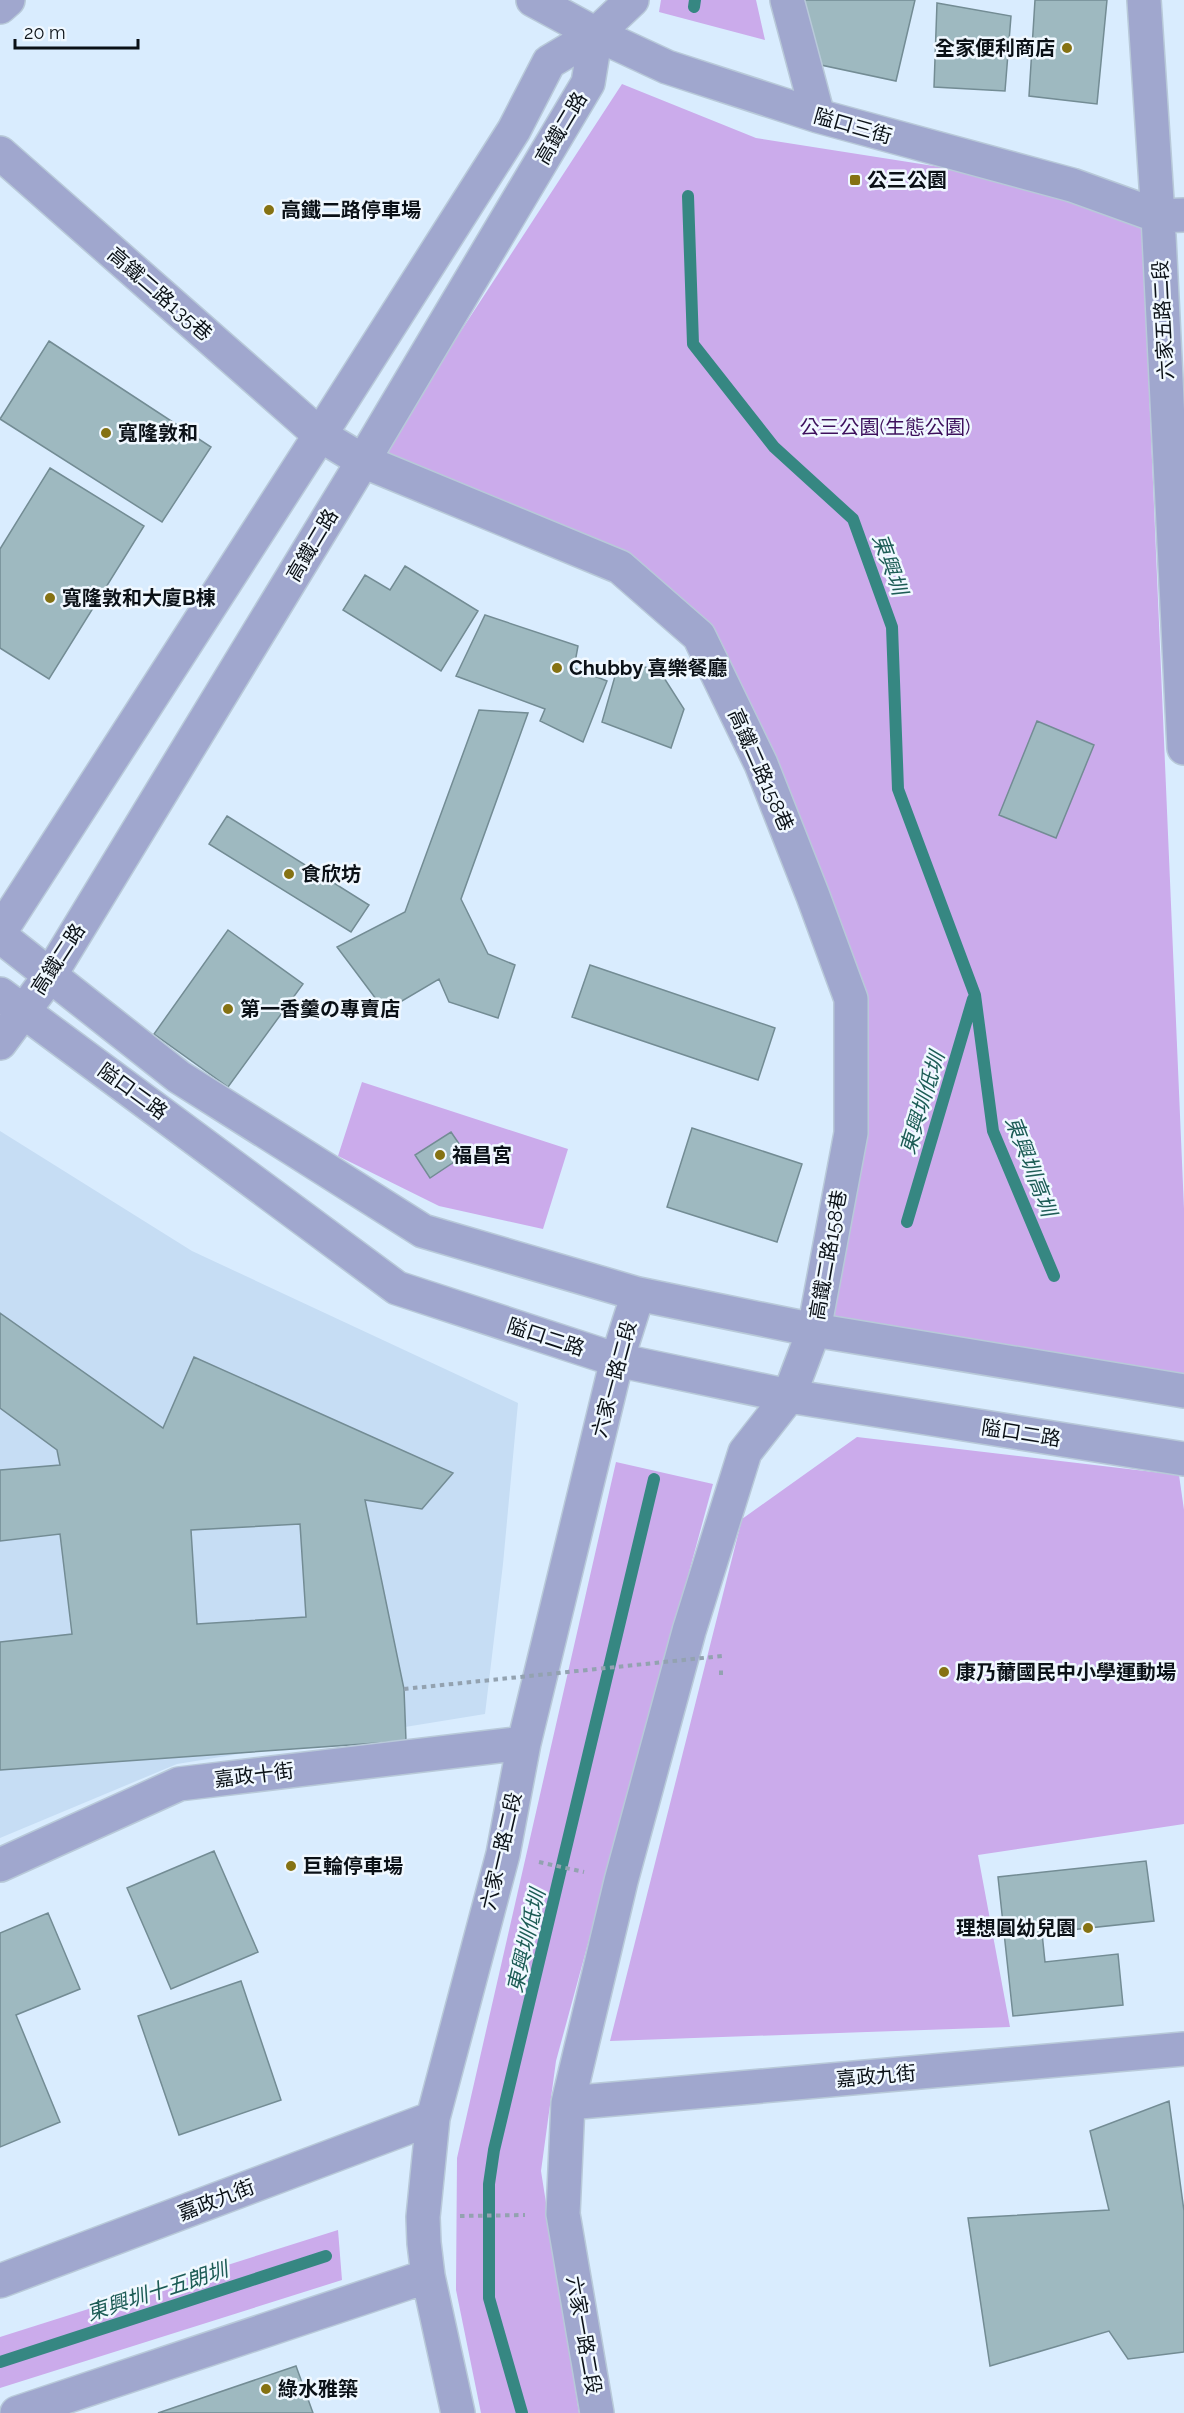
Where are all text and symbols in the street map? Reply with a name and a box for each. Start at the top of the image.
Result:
scale bar [15,12,138,50]
text: 20 m [24,22,66,43]
place label: 全家便利商店 [935,36,1055,60]
marker: 全家便利商店 [1060,41,1074,55]
street label: 高鐵二路 [530,88,592,168]
street label: 隘口三街 [811,103,895,149]
place label: 公三公園 [867,168,947,192]
marker: 公三公園 [848,173,862,187]
place label: 高鐵二路停車場 [281,198,421,222]
marker: 高鐵二路停車場 [262,203,276,217]
street label: 高鐵二路135巷 [103,242,217,346]
street label: 六家五路二段 [1148,259,1178,381]
park label: 公三公園(生態公園) [800,415,970,439]
place label: 寬隆敦和 [118,421,198,445]
marker: 寬隆敦和 [99,426,113,440]
street label: 高鐵二路 [281,505,343,585]
water label: 東興圳 [867,530,914,601]
place label: 寬隆敦和大廈B棟 [62,586,216,610]
marker: 寬隆敦和大廈B棟 [43,591,57,605]
place label: Chubby 喜樂餐廳 [569,656,727,680]
marker: Chubby 喜樂餐廳 [550,661,564,675]
street label: 高鐵二路158巷 [723,705,799,835]
place label: 食欣坊 [301,862,361,886]
marker: 食欣坊 [282,867,296,881]
street label: 高鐵二路 [26,919,90,999]
place label: 第一香羹の專賣店 [240,997,400,1021]
marker: 第一香羹の專賣店 [221,1002,235,1016]
water label: 東興圳低圳 [895,1046,950,1157]
street label: 隘口二路 [94,1058,172,1124]
water label: 東興圳高圳 [1001,1113,1063,1222]
place label: 福昌宮 [452,1143,512,1167]
marker: 福昌宮 [433,1148,447,1162]
street label: 高鐵二路158巷 [805,1188,851,1322]
street label: 隘口二路 [504,1313,588,1361]
street label: 六家一路二段 [587,1318,641,1440]
street label: 隘口二路 [980,1415,1062,1451]
place label: 康乃薾國民中小學運動場 [956,1660,1176,1684]
marker: 康乃薾國民中小學運動場 [937,1665,951,1679]
street label: 嘉政十街 [213,1758,295,1792]
street label: 六家一路二段 [476,1790,526,1912]
place label: 巨輪停車場 [303,1854,403,1878]
marker: 巨輪停車場 [284,1859,298,1873]
water label: 東興圳低圳 [502,1884,551,1995]
place label: 理想圓幼兒園 [956,1916,1076,1940]
marker: 理想圓幼兒園 [1081,1921,1095,1935]
street label: 嘉政九街 [835,2061,917,2091]
street label: 嘉政九街 [174,2174,258,2226]
water label: 東興圳十五朗圳 [83,2255,234,2326]
street label: 六家一路二段 [562,2274,606,2396]
place label: 綠水雅築 [278,2377,358,2401]
marker: 綠水雅築 [259,2382,273,2396]

